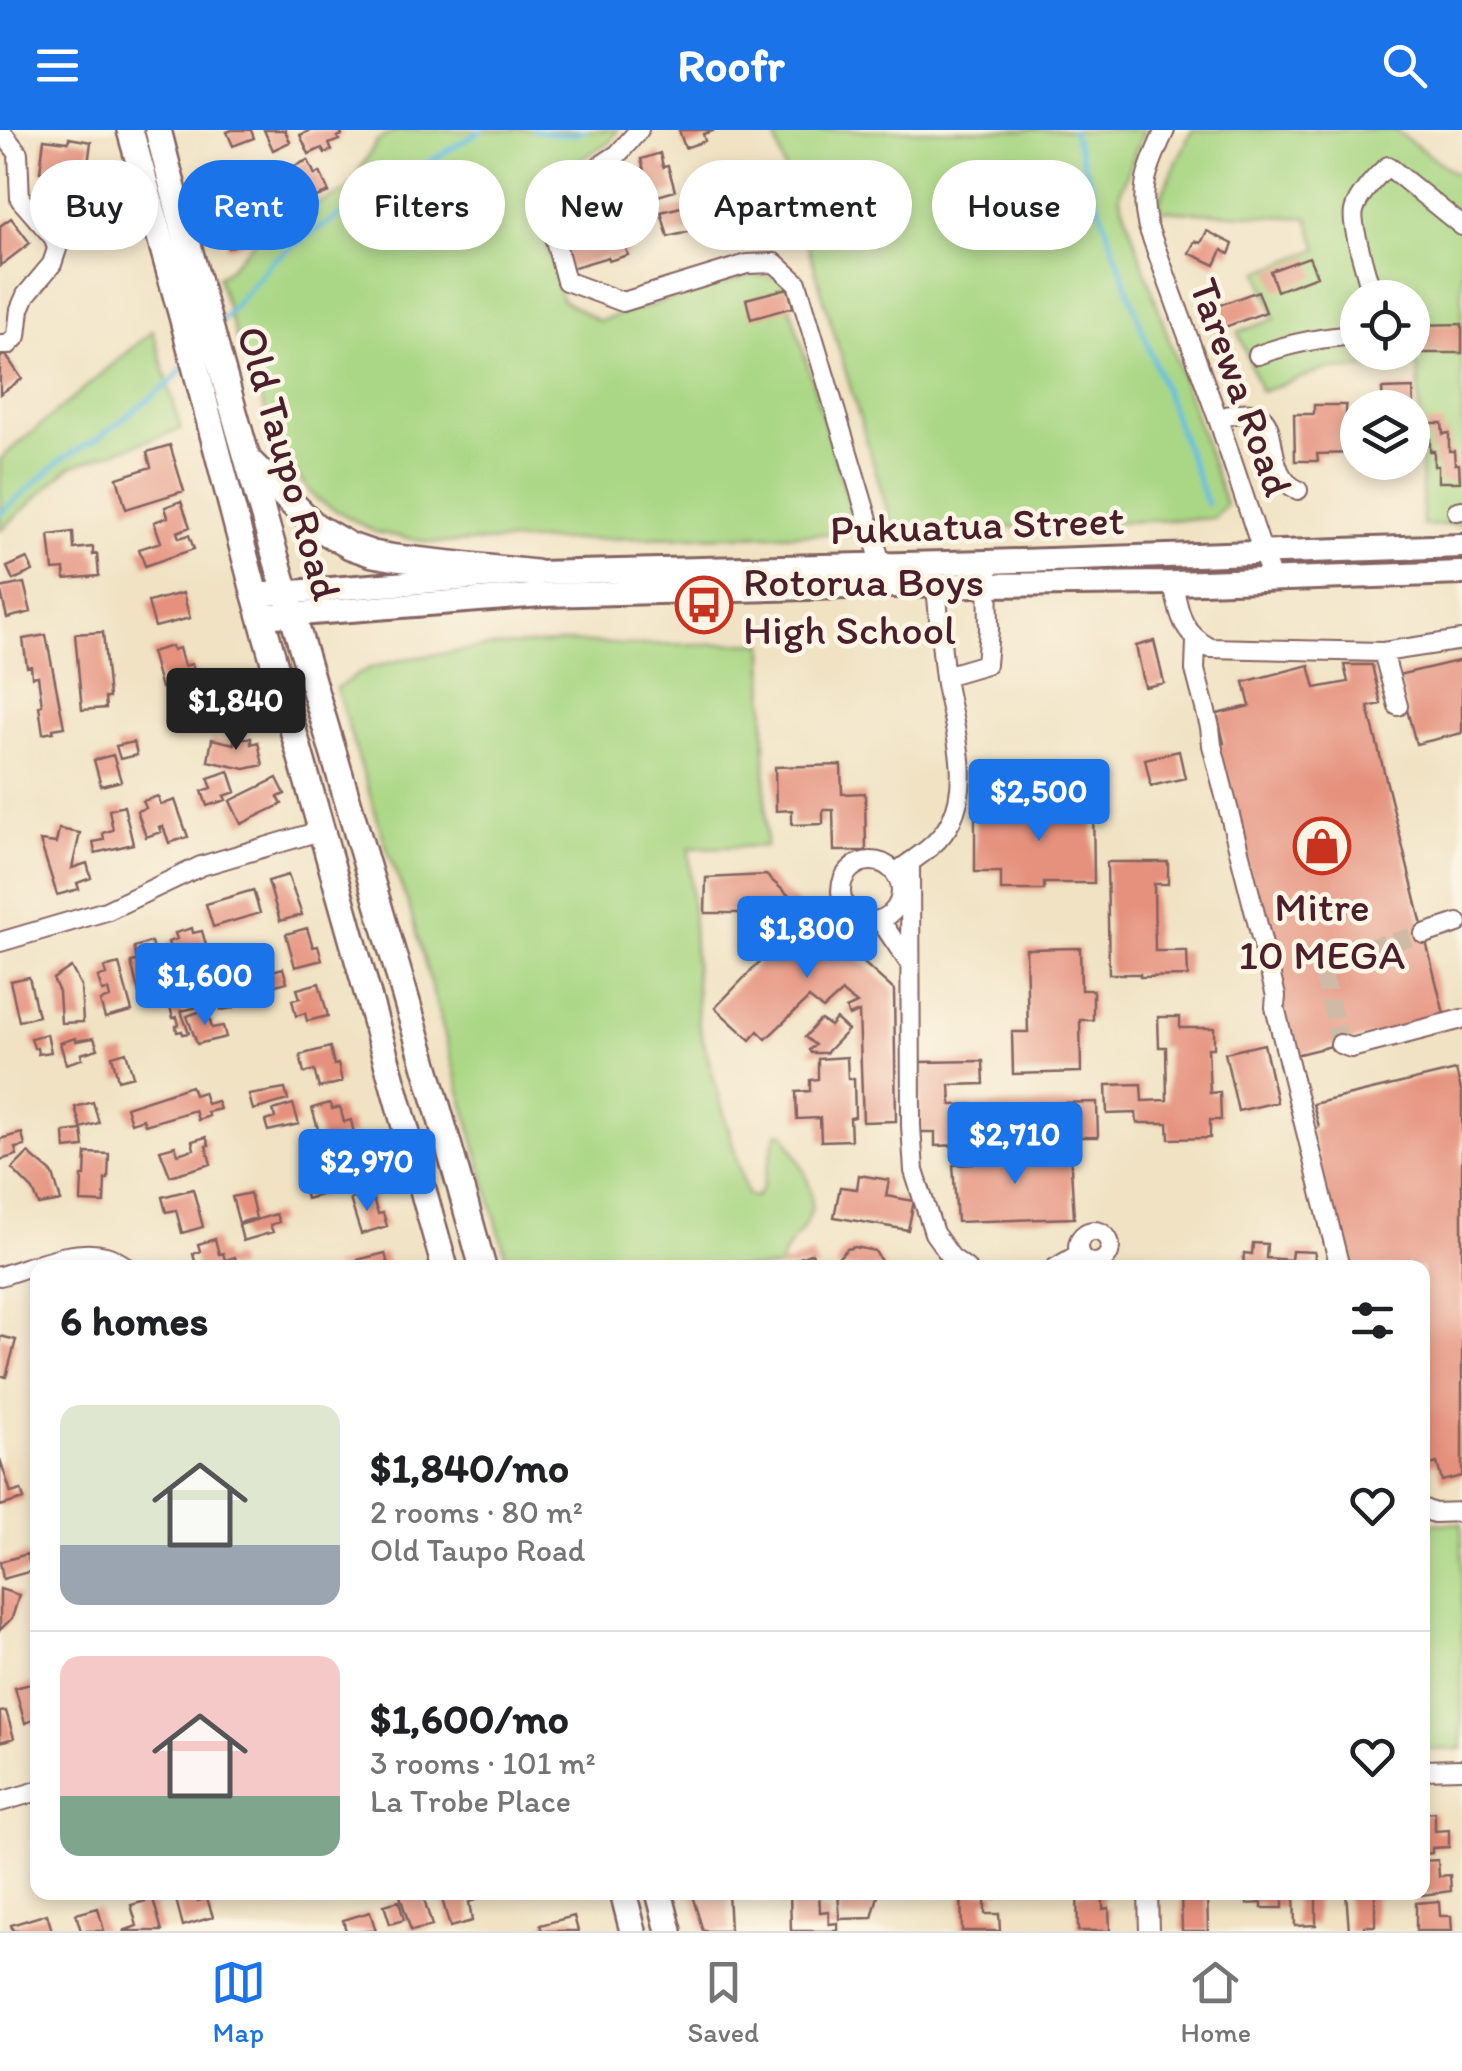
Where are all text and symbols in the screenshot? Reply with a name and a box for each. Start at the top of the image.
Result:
icon: menu [30,38,85,93]
text: Roofr [678,38,784,92]
icon: search [1377,38,1432,93]
chip: Buy [30,160,158,250]
chip: Rent [178,160,319,250]
chip: Filters [339,160,505,250]
chip: New [525,160,659,250]
chip: Apartment [679,160,912,250]
chip: House [932,160,1096,250]
street label: Tarewa Road [1179,271,1305,503]
map controls [1340,280,1430,480]
button: locate [1340,280,1430,370]
street label: Old Taupo Road [226,320,353,606]
button: layers [1340,390,1430,480]
street label: Pukuatua Street [829,494,1125,555]
place label: Rotorua Boys High School [743,556,984,655]
bus stop icon: Rotorua Boys High School [674,575,734,635]
pin: $1,840 [155,668,317,753]
text: $1,840 [188,681,284,719]
pin: $2,500 [958,759,1120,844]
text: $2,500 [991,772,1087,810]
shop icon: Mitre 10 MEGA [1292,816,1352,876]
place label: Mitre 10 MEGA [1239,881,1406,980]
pin: $1,800 [726,896,888,981]
text: $1,800 [759,909,855,947]
pin: $1,600 [124,943,286,1028]
text: $1,600 [157,956,253,994]
pin: $2,710 [934,1102,1096,1187]
text: $2,710 [969,1115,1061,1153]
pin: $2,970 [286,1129,448,1214]
text: $2,970 [321,1142,413,1180]
icon: filters [1345,1293,1400,1348]
text: 6 homes [60,1295,208,1346]
text: $1,840/mo [370,1442,569,1493]
icon: home [140,1445,260,1565]
icon: heart [1345,1478,1400,1533]
text: 2 rooms · 80 m² [370,1493,583,1531]
text: Old Taupo Road [370,1531,586,1569]
text: $1,600/mo [370,1693,569,1744]
icon: home [140,1696,260,1816]
icon: heart [1345,1729,1400,1784]
text: 3 rooms · 101 m² [370,1744,596,1782]
text: La Trobe Place [370,1782,571,1820]
tab: Map [211,1955,266,2049]
tab: Saved [687,1955,759,2049]
tab: Home [1181,1955,1251,2049]

